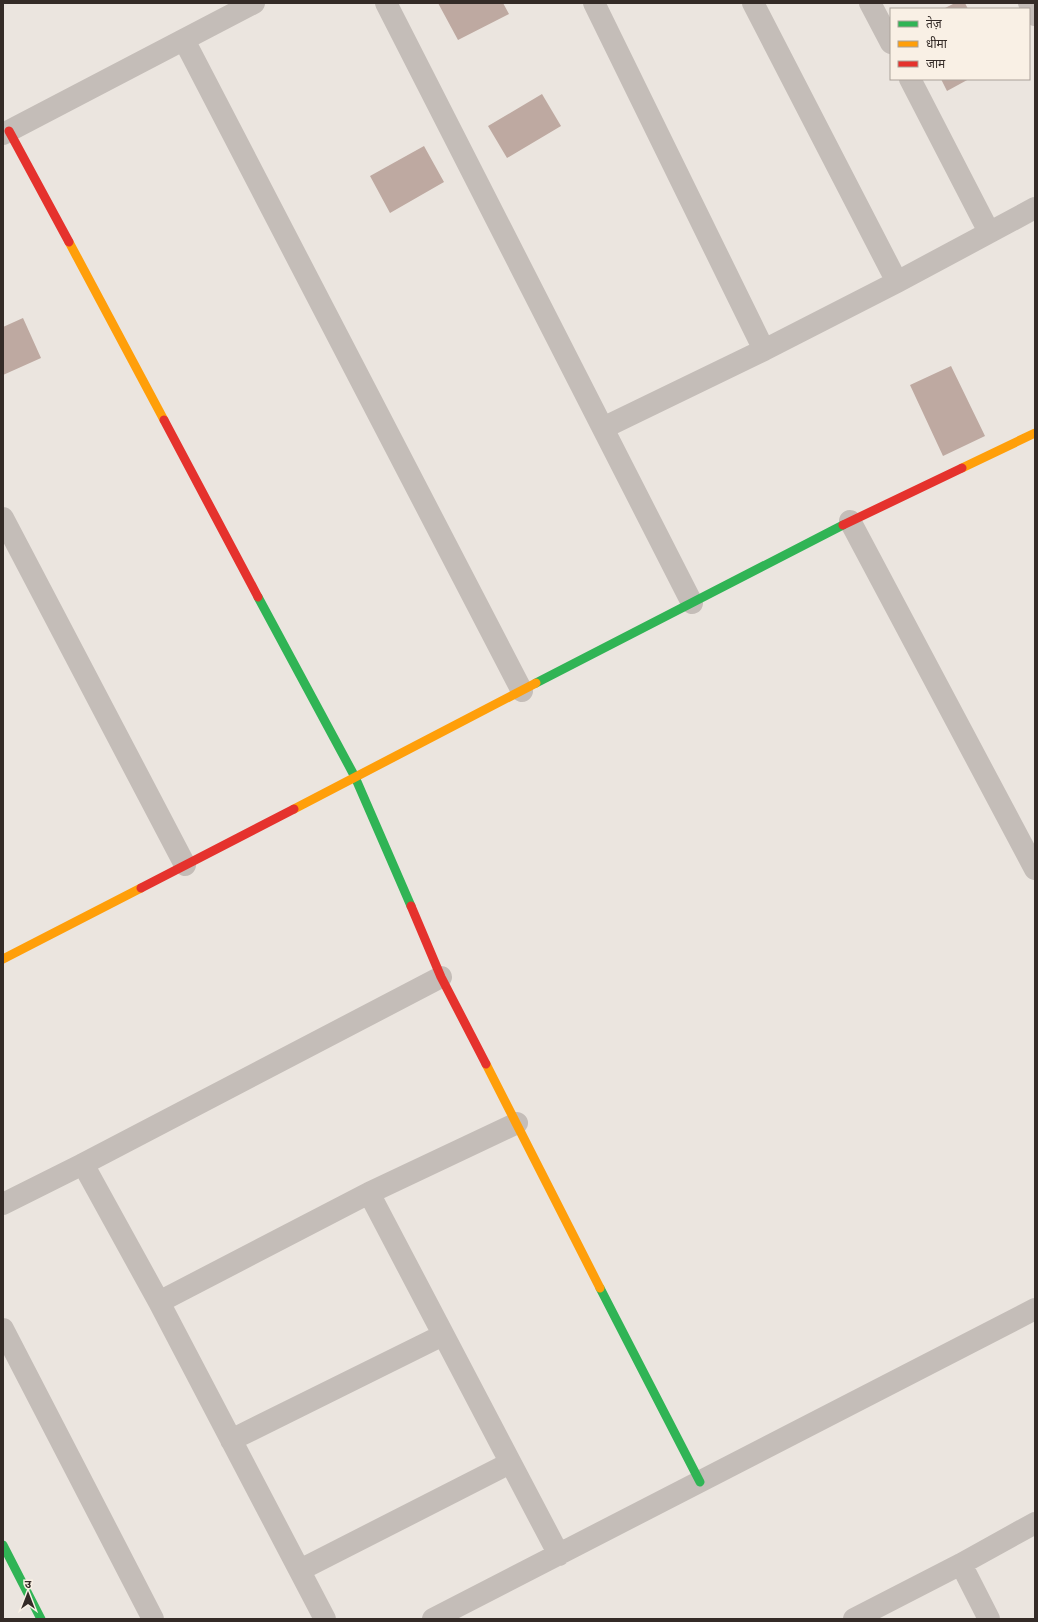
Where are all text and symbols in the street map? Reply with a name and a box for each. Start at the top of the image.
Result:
legend [890,8,1030,80]
text: तेज़ [926,16,943,31]
text: धीमा [926,36,948,51]
text: जाम [926,57,946,71]
north arrow [8,1574,48,1614]
text: उ [25,1578,32,1591]

